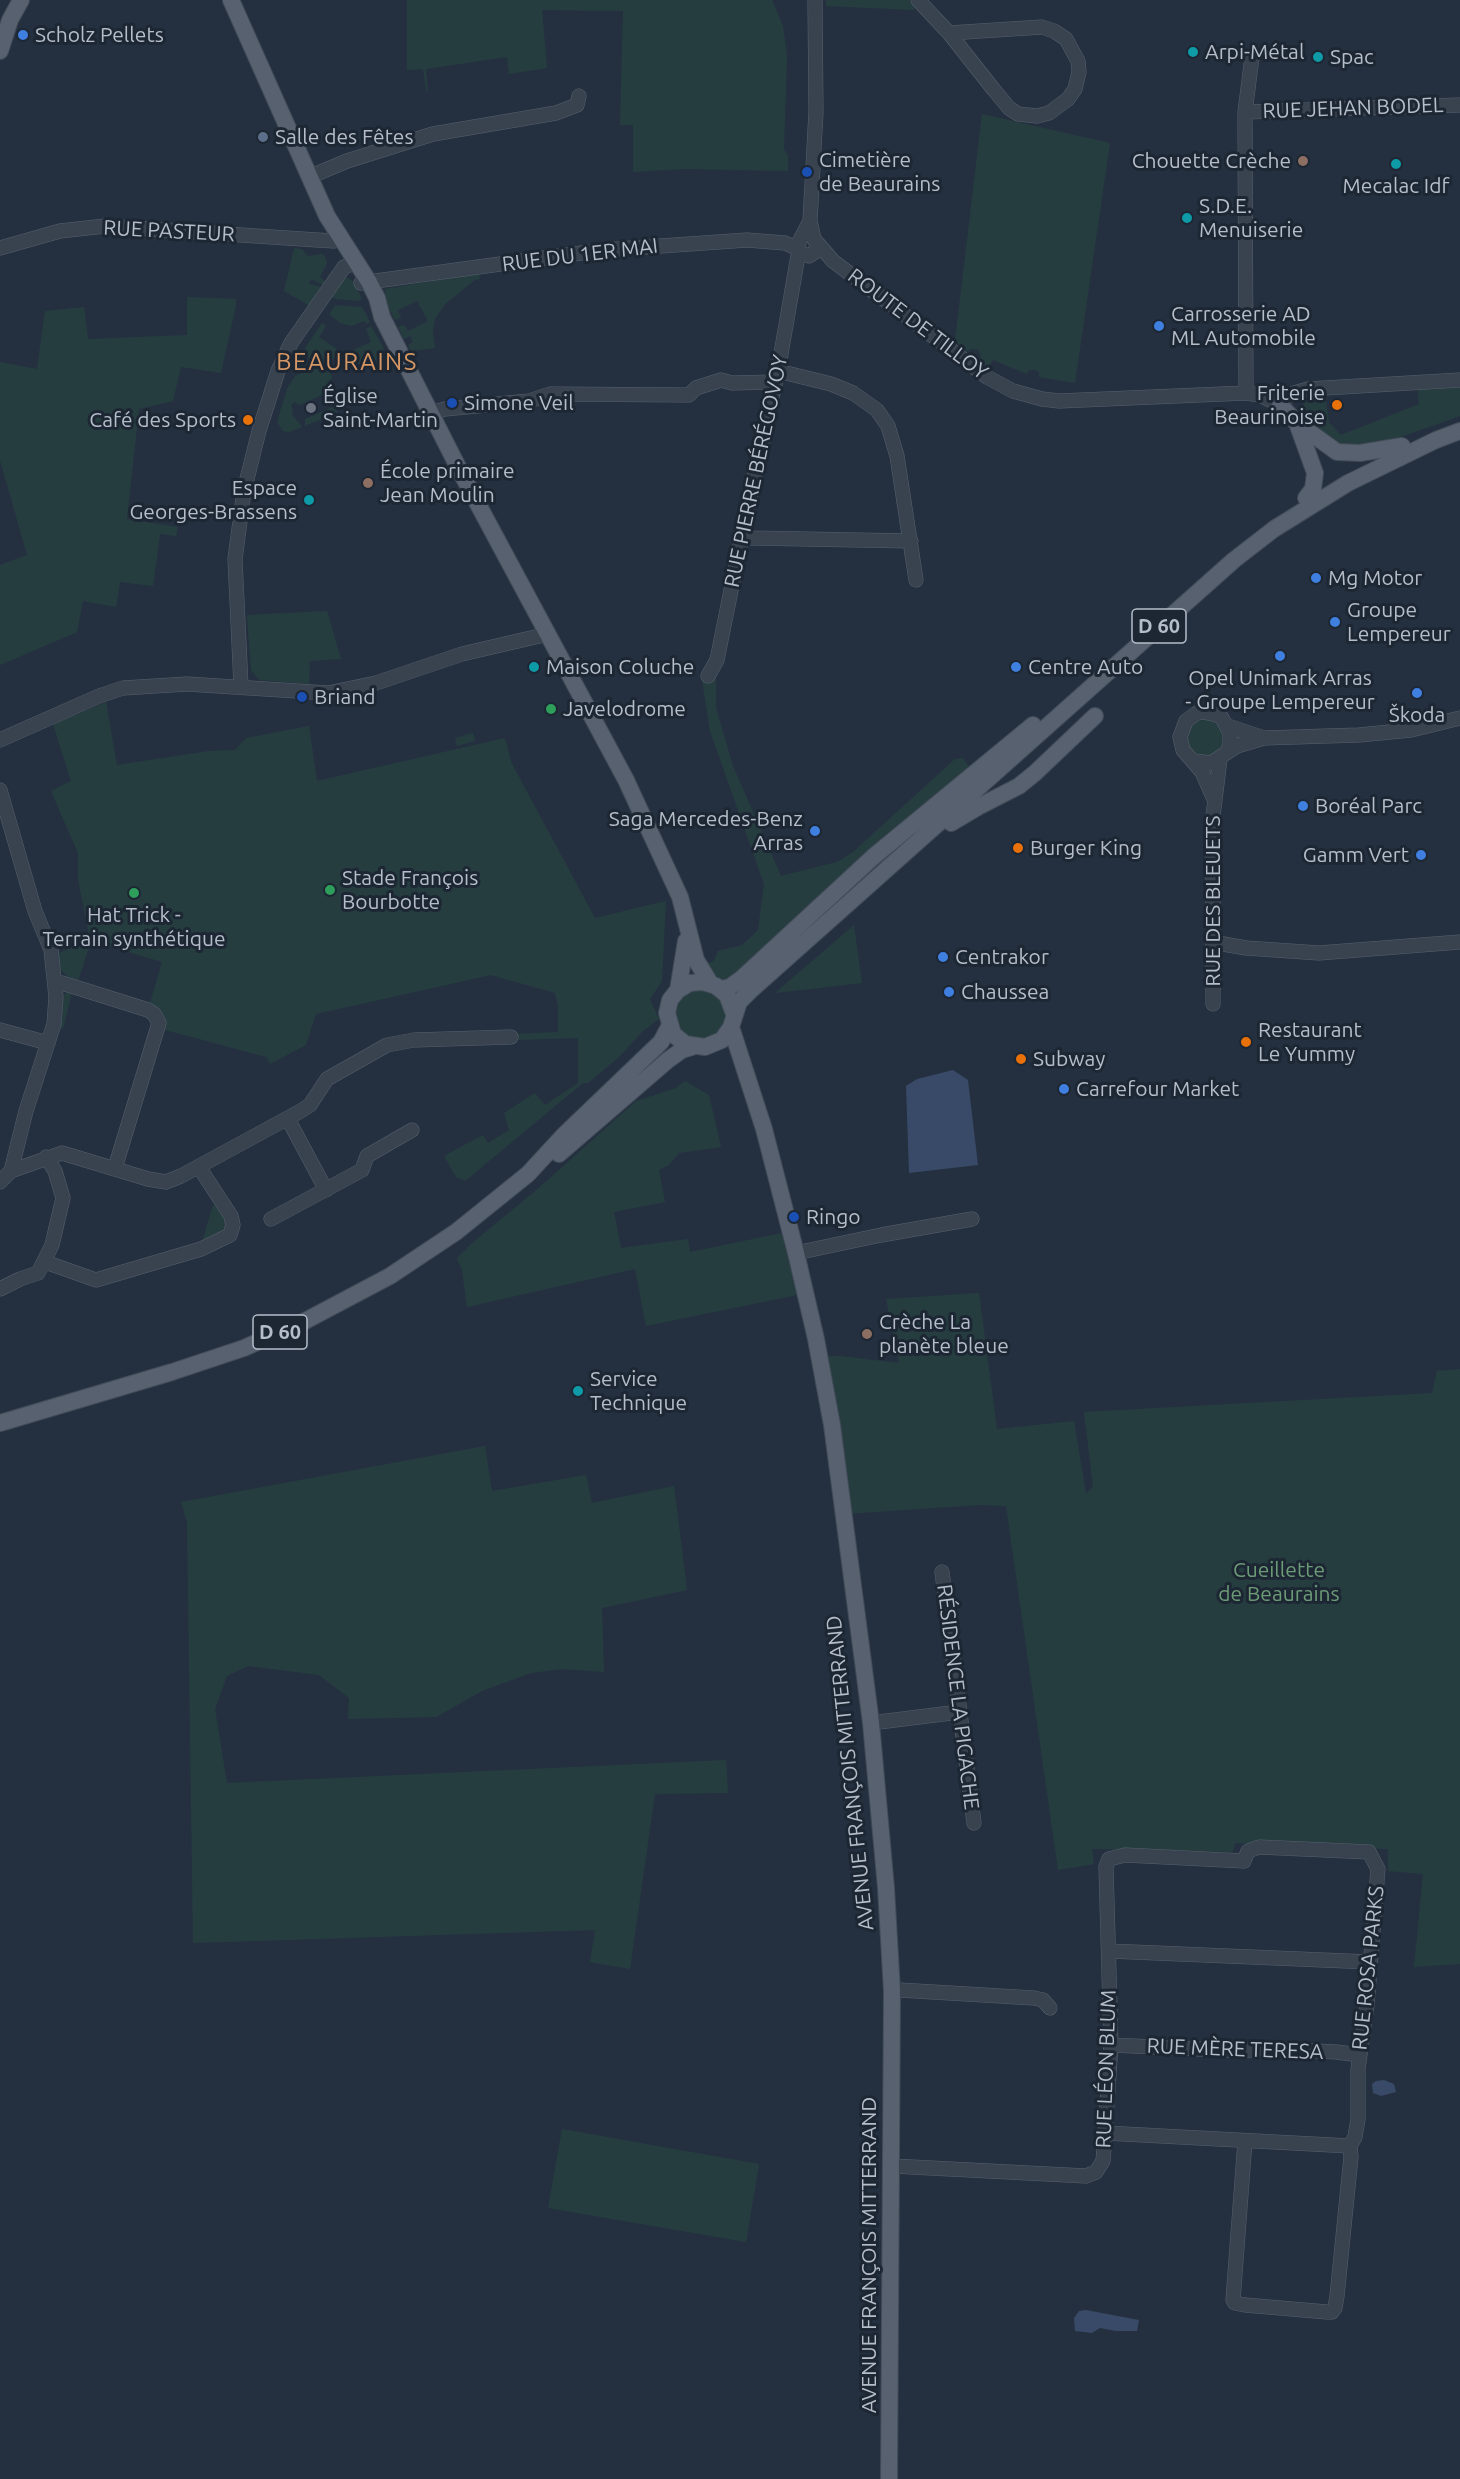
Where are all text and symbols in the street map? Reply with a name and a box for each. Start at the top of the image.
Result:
place label: Scholz Pellets [35,22,164,48]
marker: Scholz Pellets [16,28,30,42]
place label: Arpi-Métal [1205,39,1304,65]
place label: Spac [1330,44,1374,70]
marker: Arpi-Métal [1186,45,1200,59]
marker: Spac [1311,50,1325,64]
street label: RUE JEHAN BODEL [1262,92,1444,124]
place label: Salle des Fêtes [275,124,414,150]
marker: Salle des Fêtes [256,130,270,144]
place label: Cimetière de Beaurains [819,147,940,197]
place label: Chouette Crèche [1132,148,1291,174]
marker: Chouette Crèche [1296,154,1310,168]
marker: Mecalac Idf [1389,157,1403,171]
marker: Cimetière de Beaurains [800,165,814,179]
place label: Mecalac Idf [1343,173,1449,199]
place label: S.D.E. Menuiserie [1199,193,1303,243]
marker: S.D.E. Menuiserie [1180,211,1194,225]
street label: RUE PASTEUR [103,215,235,247]
street label: RUE DU 1ER MAI [501,233,659,277]
street label: ROUTE DE TILLOY [843,263,993,385]
place label: Carrosserie AD ML Automobile [1171,301,1316,351]
marker: Carrosserie AD ML Automobile [1152,319,1166,333]
district label: BEAURAINS [276,348,418,376]
street label: RUE PIERRE BÉRÉGOVOY [719,352,793,590]
place label: Friterie Beaurinoise [1214,380,1325,430]
place label: Église Saint-Martin [323,383,438,433]
place label: Simone Veil [464,390,574,416]
marker: Simone Veil [445,396,459,410]
marker: Friterie Beaurinoise [1330,398,1344,412]
marker: Église Saint-Martin [304,401,318,415]
place label: Café des Sports [89,407,236,433]
marker: Café des Sports [241,413,255,427]
place label: École primaire Jean Moulin [380,458,515,508]
place label: Espace Georges-Brassens [129,475,297,525]
marker: École primaire Jean Moulin [361,476,375,490]
marker: Espace Georges-Brassens [302,493,316,507]
place label: Mg Motor [1328,565,1422,591]
marker: Mg Motor [1309,571,1323,585]
place label: Groupe Lempereur [1347,597,1451,647]
road number: D 60 [1132,609,1186,643]
marker: Groupe Lempereur [1328,615,1342,629]
marker: Opel Unimark Arras - Groupe Lempereur [1273,649,1287,663]
place label: Maison Coluche [546,654,694,680]
place label: Centre Auto [1028,654,1143,680]
marker: Maison Coluche [527,660,541,674]
marker: Centre Auto [1009,660,1023,674]
place label: Opel Unimark Arras - Groupe Lempereur [1185,665,1375,715]
place label: Briand [314,684,375,710]
marker: Škoda [1410,686,1424,700]
marker: Briand [295,690,309,704]
place label: Javelodrome [563,696,686,722]
marker: Javelodrome [544,702,558,716]
place label: Škoda [1389,702,1445,728]
place label: Boréal Parc [1315,793,1422,819]
marker: Boréal Parc [1296,799,1310,813]
place label: Saga Mercedes-Benz Arras [609,806,803,856]
street label: RUE DES BLEUETS [1200,816,1226,986]
marker: Saga Mercedes-Benz Arras [808,824,822,838]
place label: Burger King [1030,835,1142,861]
marker: Burger King [1011,841,1025,855]
place label: Gamm Vert [1303,842,1409,868]
marker: Gamm Vert [1414,848,1428,862]
place label: Stade François Bourbotte [342,865,478,915]
marker: Stade François Bourbotte [323,883,337,897]
marker: Hat Trick - Terrain synthétique [127,886,141,900]
place label: Hat Trick - Terrain synthétique [42,902,226,952]
place label: Centrakor [955,944,1049,970]
marker: Centrakor [936,950,950,964]
place label: Chaussea [961,979,1049,1005]
marker: Chaussea [942,985,956,999]
place label: Restaurant Le Yummy [1258,1017,1362,1067]
marker: Restaurant Le Yummy [1239,1035,1253,1049]
place label: Subway [1033,1046,1105,1072]
marker: Subway [1014,1052,1028,1066]
place label: Carrefour Market [1076,1076,1239,1102]
marker: Carrefour Market [1057,1082,1071,1096]
place label: Ringo [806,1204,861,1230]
marker: Ringo [787,1210,801,1224]
place label: Crèche La planète bleue [879,1309,1009,1359]
road number: D 60 [253,1315,307,1349]
marker: Crèche La planète bleue [860,1327,874,1341]
place label: Service Technique [590,1366,687,1416]
marker: Service Technique [571,1384,585,1398]
park label: Cueillette de Beaurains [1218,1557,1340,1607]
street label: RÉSIDENCE LA PIGACHE [932,1583,984,1811]
street label: AVENUE FRANÇOIS MITTERRAND [821,1614,879,1932]
street label: RUE ROSA PARKS [1347,1885,1389,2051]
street label: RUE LÉON BLUM [1091,1989,1121,2149]
street label: RUE MÈRE TERESA [1146,2033,1324,2065]
street label: AVENUE FRANÇOIS MITTERRAND [856,2097,882,2413]

